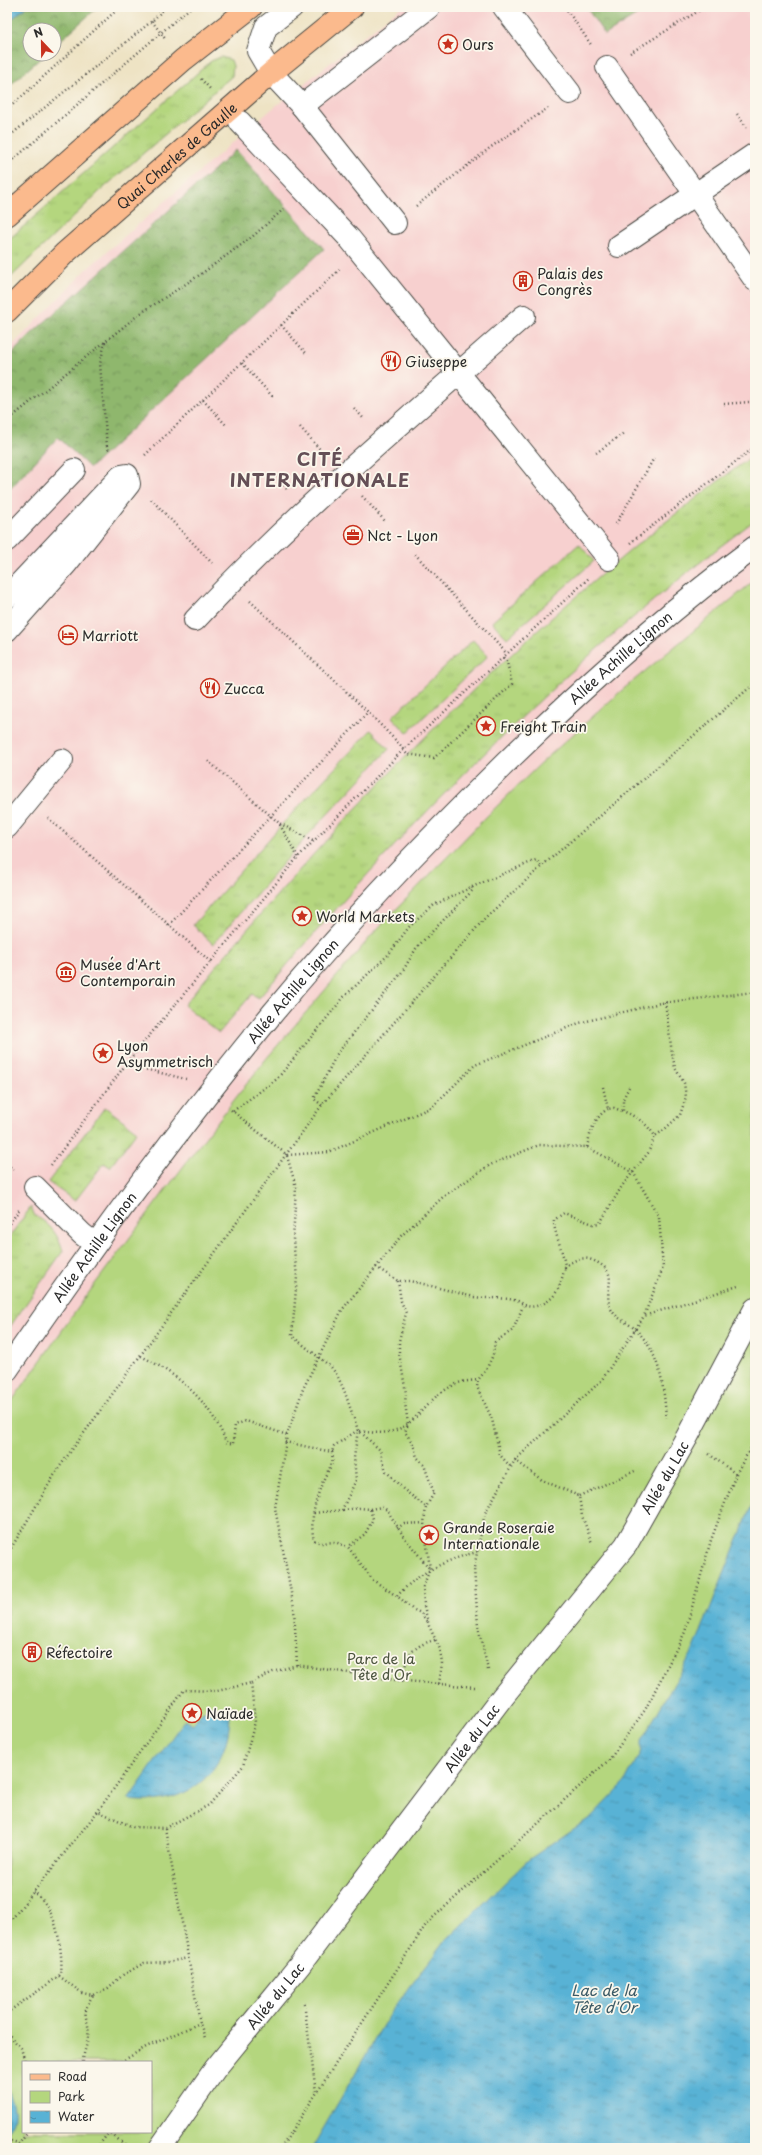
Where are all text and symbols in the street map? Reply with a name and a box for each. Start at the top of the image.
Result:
north arrow [22,22,62,62]
text: N [31,23,46,42]
place icon: Ours [437,33,459,55]
place label: Ours [462,34,494,55]
street label: Quai Charles de Gaulle [112,97,241,214]
place label: Palais des Congrès [537,263,603,300]
building icon: Palais des Congrès [512,270,534,292]
restaurant icon: Giuseppe [380,350,402,372]
place label: Giuseppe [405,351,467,372]
district label: CITÉ INTERNATIONALE [230,445,410,493]
office icon: Nct - Lyon [342,524,364,546]
place label: Nct - Lyon [367,525,438,546]
street label: Allée Achille Lignon [564,606,677,709]
hotel icon: Marriott [57,624,79,646]
place label: Marriott [82,625,139,646]
restaurant icon: Zucca [199,677,221,699]
place label: Zucca [224,678,265,699]
place icon: Freight Train [475,715,497,737]
place label: Freight Train [500,716,587,737]
place icon: World Markets [291,905,313,927]
place label: World Markets [316,906,415,927]
street label: Allée Achille Lignon [242,934,343,1048]
place label: Musée d'Art Contemporain [80,954,176,991]
museum icon: Musée d'Art Contemporain [55,961,77,983]
place label: Lyon Asymmetrisch [117,1035,213,1072]
place icon: Lyon Asymmetrisch [92,1042,114,1064]
street label: Allée Achille Lignon [47,1187,141,1306]
street label: Allée du Lac [635,1437,693,1518]
place label: Grande Roseraie Internationale [443,1517,555,1554]
place icon: Grande Roseraie Internationale [418,1524,440,1546]
building icon: Réfectoire [21,1641,43,1663]
place label: Réfectoire [46,1642,113,1663]
park label: Parc de la Tête d'Or [347,1648,415,1685]
street label: Allée du Lac [439,1699,504,1777]
place icon: Naïade [181,1702,203,1724]
place label: Naïade [206,1703,254,1724]
street label: Allée du Lac [241,1957,309,2034]
water label: Lac de la Tête d'Or [571,1978,639,2018]
legend [22,2061,152,2133]
text: Road [58,2067,87,2085]
text: Park [58,2087,85,2105]
text: Water [58,2107,95,2125]

